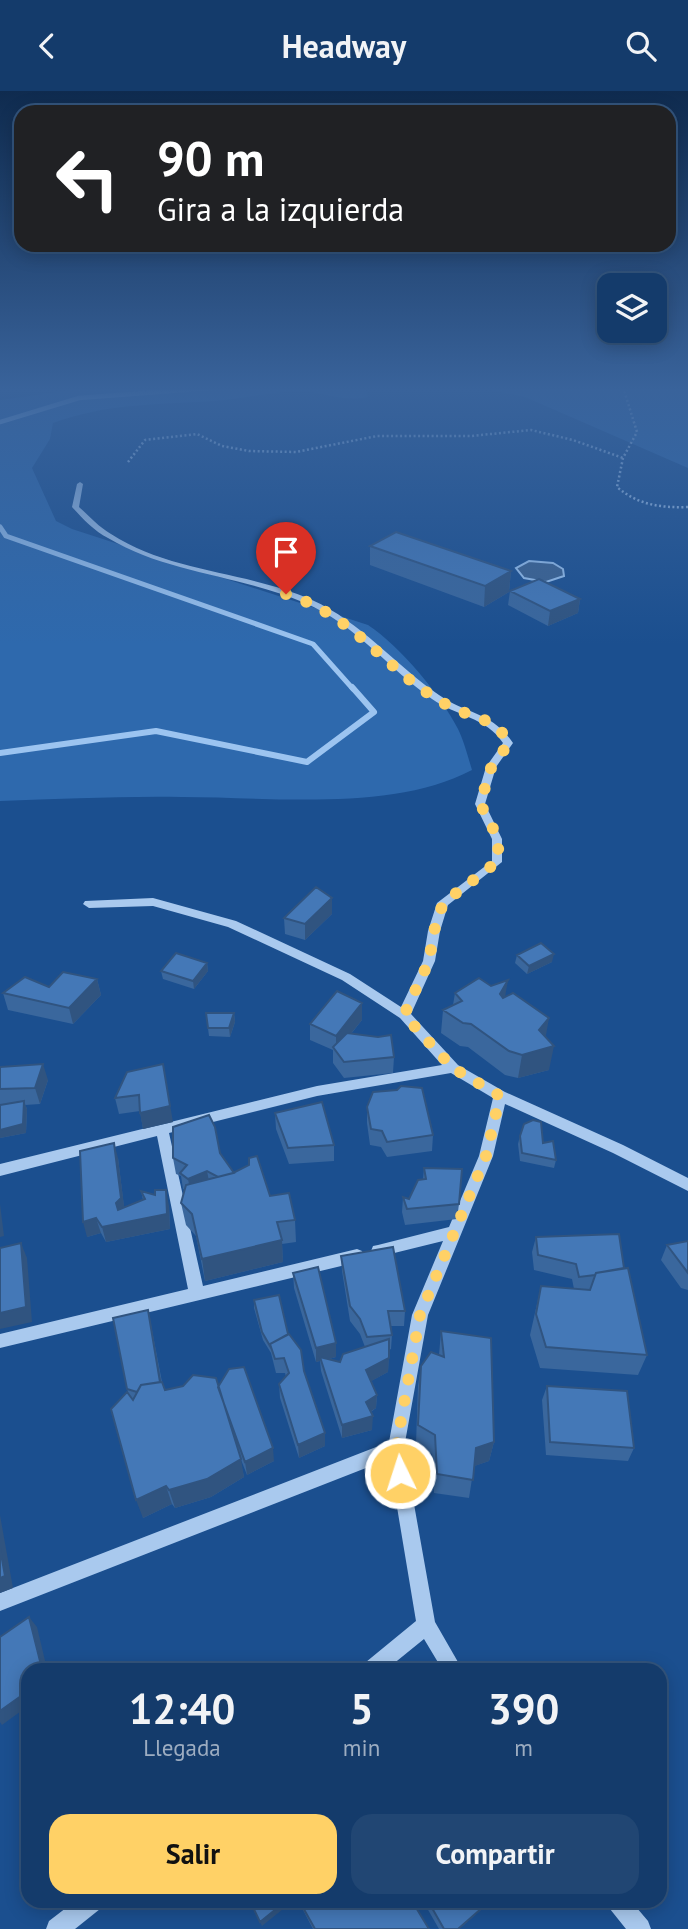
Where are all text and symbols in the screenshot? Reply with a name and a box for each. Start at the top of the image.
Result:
text: Headway [282,25,406,67]
icon: back [28,27,66,65]
icon: search [622,27,660,65]
text: 90 m [157,126,264,190]
icon: left [42,133,133,224]
text: Gira a la izquierda [157,188,404,230]
map controls [597,273,667,343]
button: layers [597,273,667,343]
pin [256,522,316,594]
icon: arrive [267,533,305,571]
position arrow [363,1436,437,1510]
text: 12:40 [129,1681,235,1736]
text: 5 [350,1681,373,1736]
text: 390 [488,1681,559,1736]
text: Llegada [143,1733,221,1762]
text: min [343,1733,380,1762]
text: m [514,1733,533,1762]
button: Salir [49,1814,337,1894]
button: Compartir [351,1814,639,1894]

